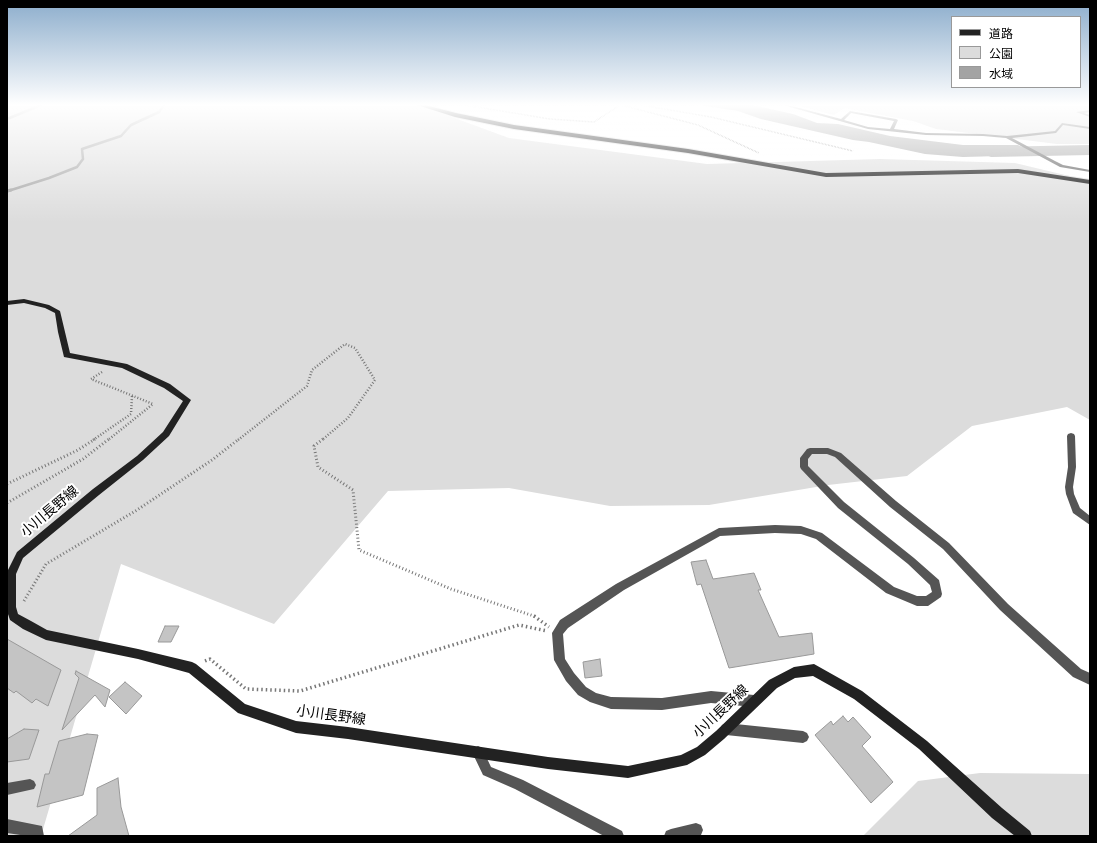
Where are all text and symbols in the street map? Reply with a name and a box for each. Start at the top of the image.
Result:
legend [951,16,1081,88]
text: 道路 [989,27,1013,41]
text: 公園 [989,47,1013,61]
text: 水域 [989,67,1013,81]
street label: 小川長野線 [18,483,82,541]
street label: 小川長野線 [690,682,752,742]
street label: 小川長野線 [295,703,367,729]

